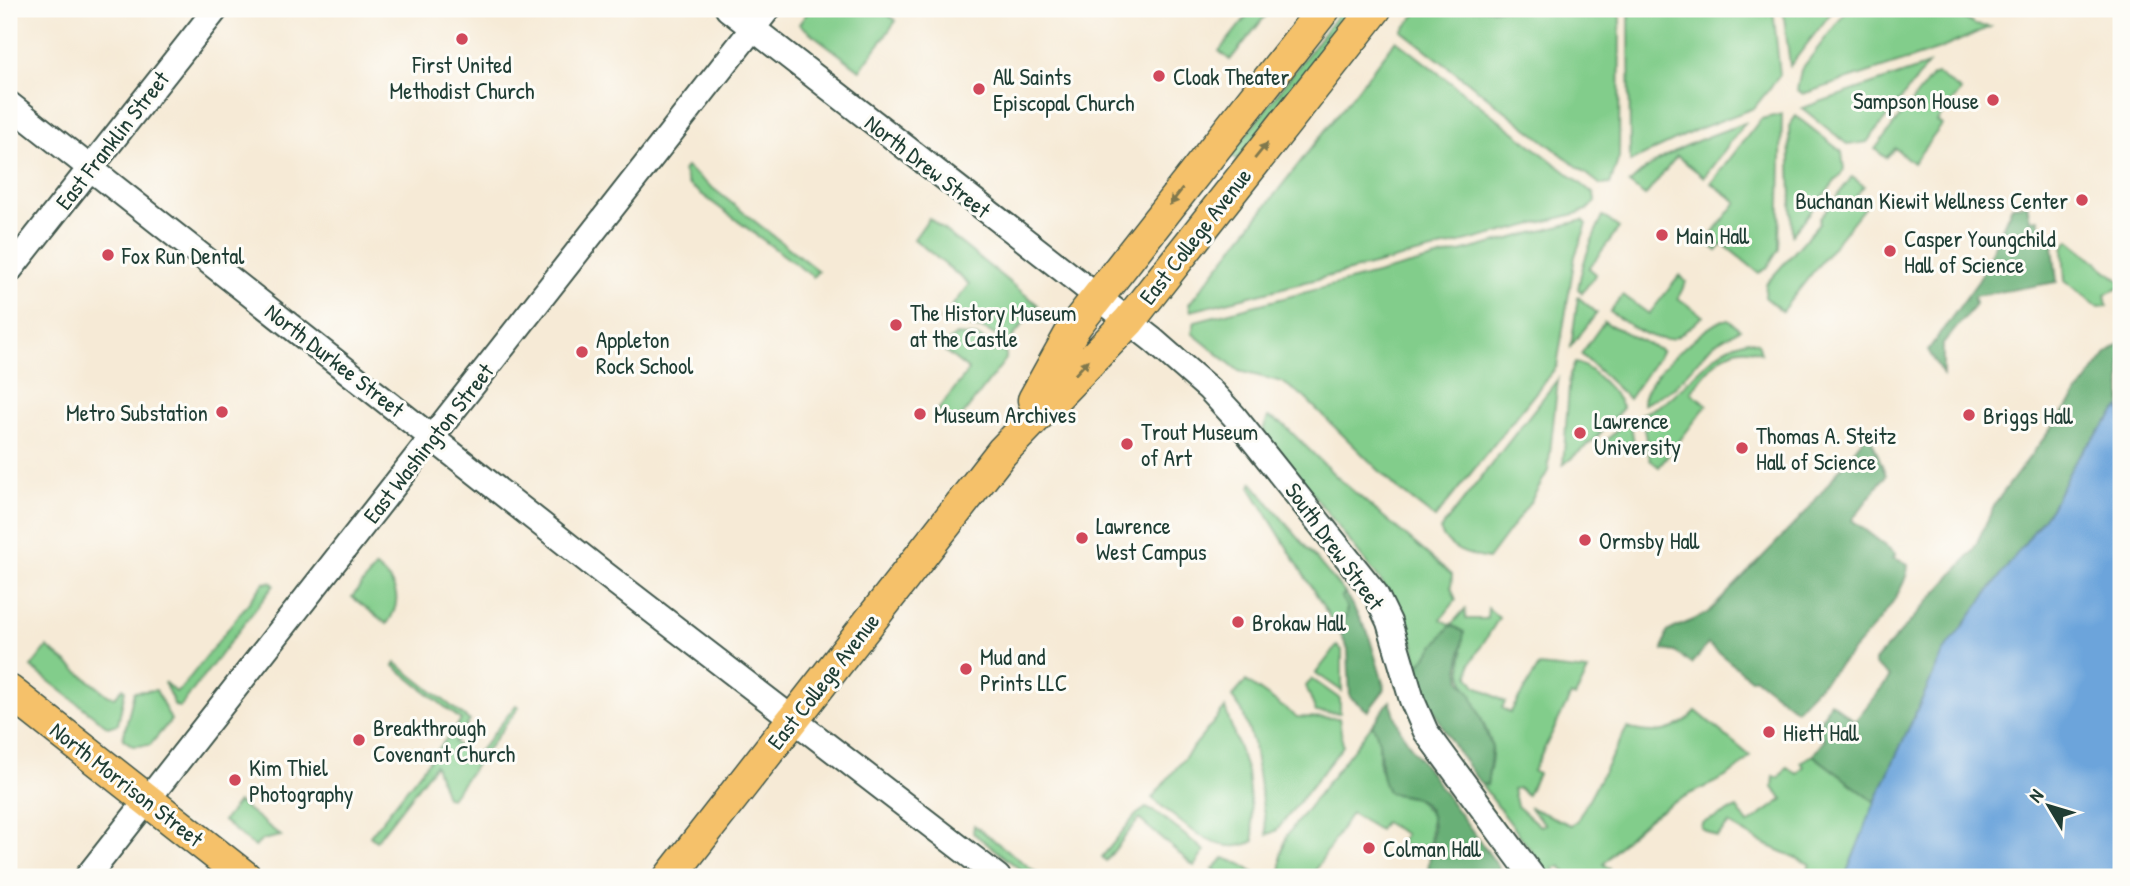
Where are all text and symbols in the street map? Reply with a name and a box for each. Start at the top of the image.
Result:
marker: First United Methodist Church [454,31,470,47]
place label: First United Methodist Church [390,49,535,106]
place label: All Saints Episcopal Church [993,61,1135,118]
place label: Cloak Theater [1173,61,1290,92]
street label: East Franklin Street [48,63,177,216]
marker: Cloak Theater [1151,68,1167,84]
marker: All Saints Episcopal Church [971,81,987,97]
place label: Sampson House [1853,85,1979,116]
marker: Sampson House [1985,92,2001,108]
street label: North Drew Street [859,107,998,226]
one-way arrow [1253,143,1268,161]
street label: East College Avenue [1132,161,1258,311]
place label: Buchanan Kiewit Wellness Center [1795,185,2068,216]
one-way arrow [1169,188,1184,206]
marker: Buchanan Kiewit Wellness Center [2074,192,2090,208]
place label: Main Hall [1676,220,1750,251]
place label: Casper Youngchild Hall of Science [1904,223,2056,280]
marker: Main Hall [1654,227,1670,243]
place label: Fox Run Dental [121,240,245,271]
marker: Casper Youngchild Hall of Science [1882,243,1898,259]
marker: Fox Run Dental [100,247,116,263]
street label: North Durkee Street [259,296,412,425]
place label: The History Museum at the Castle [910,297,1076,354]
marker: The History Museum at the Castle [888,317,904,333]
place label: Appleton Rock School [596,324,694,381]
marker: Appleton Rock School [574,344,590,360]
street label: East Washington Street [356,356,501,529]
one-way arrow [1074,359,1090,376]
place label: Metro Substation [66,397,208,428]
place label: Museum Archives [934,399,1076,430]
place label: Briggs Hall [1983,400,2074,431]
marker: Metro Substation [214,404,230,420]
place label: Lawrence University [1594,405,1681,462]
marker: Museum Archives [912,406,928,422]
marker: Briggs Hall [1961,407,1977,423]
place label: Trout Museum of Art [1141,416,1258,473]
place label: Thomas A. Steitz Hall of Science [1756,420,1897,477]
marker: Lawrence University [1572,425,1588,441]
marker: Trout Museum of Art [1119,436,1135,452]
marker: Thomas A. Steitz Hall of Science [1734,440,1750,456]
street label: South Drew Street [1278,476,1392,617]
place label: Lawrence West Campus [1096,510,1207,567]
place label: Ormsby Hall [1599,525,1700,556]
marker: Lawrence West Campus [1074,530,1090,546]
marker: Ormsby Hall [1577,532,1593,548]
street label: East College Avenue [760,606,886,756]
place label: Brokaw Hall [1252,607,1347,638]
marker: Brokaw Hall [1230,614,1246,630]
place label: Mud and Prints LLC [980,641,1067,698]
marker: Mud and Prints LLC [958,661,974,677]
place label: Breakthrough Covenant Church [373,712,515,769]
street label: North Morrison Street [44,714,211,854]
place label: Hiett Hall [1783,717,1860,748]
marker: Hiett Hall [1761,724,1777,740]
marker: Breakthrough Covenant Church [351,732,367,748]
place label: Kim Thiel Photography [249,752,354,809]
north arrow [2014,770,2084,840]
marker: Kim Thiel Photography [227,772,243,788]
text: N [2022,784,2049,808]
place label: Colman Hall [1383,833,1482,864]
marker: Colman Hall [1361,840,1377,856]

